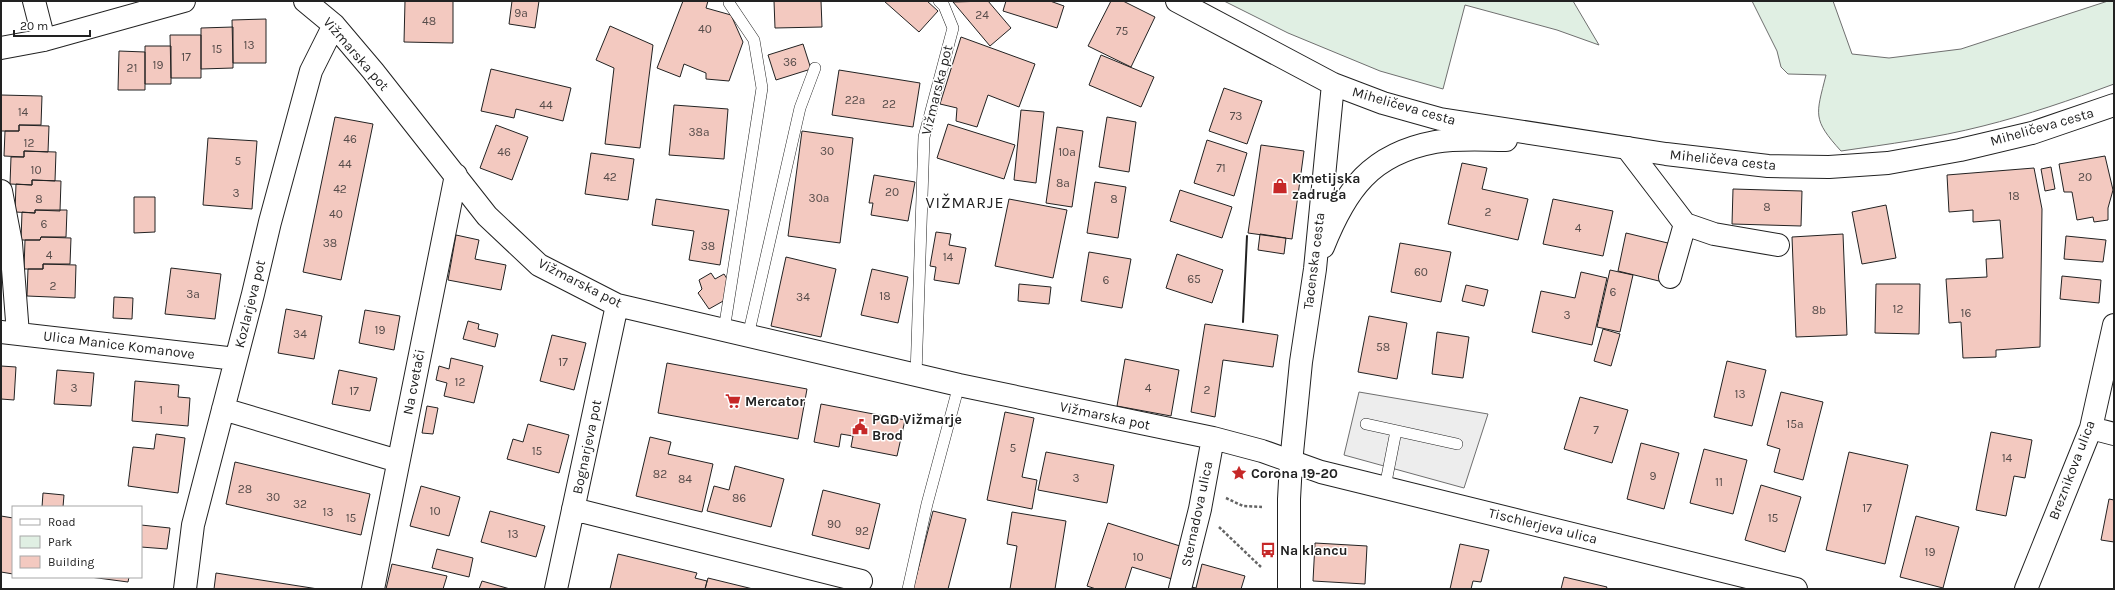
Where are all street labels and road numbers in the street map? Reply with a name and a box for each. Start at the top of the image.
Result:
street label: Vižmarska pot [319,14,393,94]
street label: Vižmarska pot [918,43,956,137]
street label: Miheličeva cesta [1350,83,1458,129]
street label: Miheličeva cesta [1988,104,2096,150]
street label: Miheličeva cesta [1669,146,1777,174]
street label: Tacenska cesta [1300,212,1328,310]
street label: Vižmarska pot [535,255,625,311]
street label: Kozlarjeva pot [231,258,269,350]
street label: Ulica Manice Komanove [42,327,196,363]
street label: Na cvetači [399,348,429,416]
street label: Bognarjeva pot [569,398,605,496]
street label: Vižmarska pot [1058,398,1152,434]
street label: Breznikova ulica [2045,418,2099,522]
street label: Sternadova ulica [1177,460,1217,568]
street label: Tischlerjeva ulica [1487,504,1599,548]

